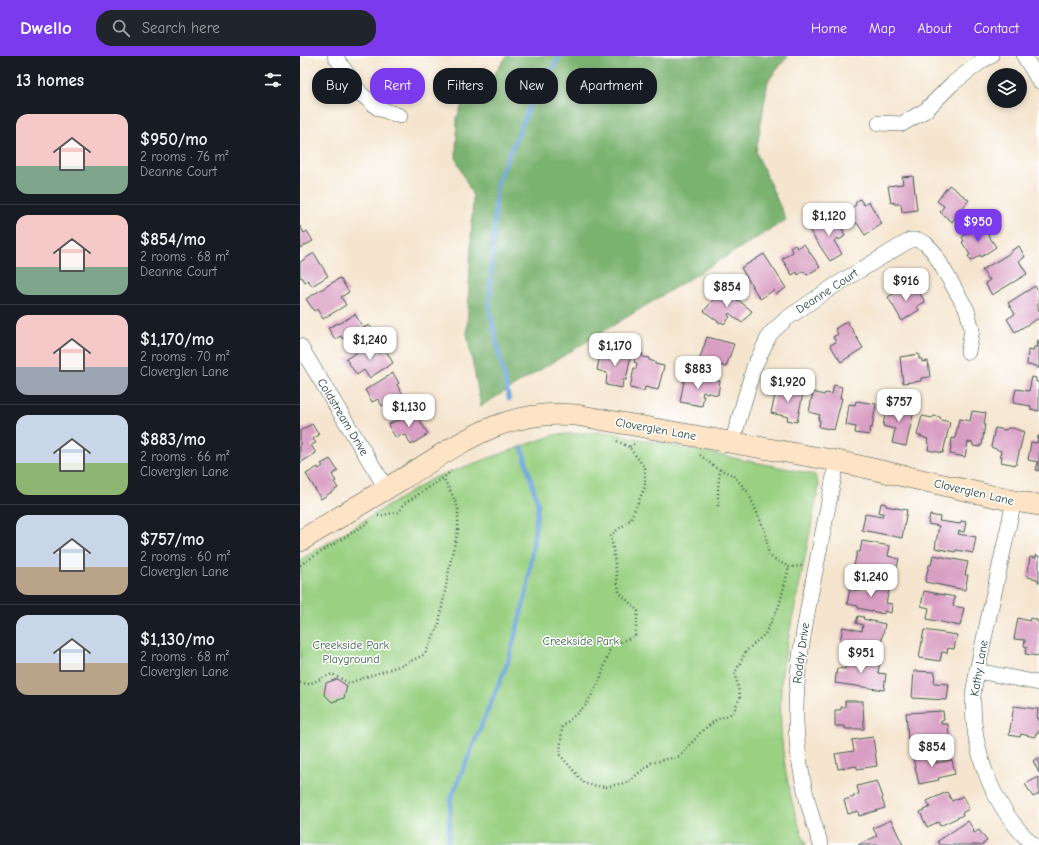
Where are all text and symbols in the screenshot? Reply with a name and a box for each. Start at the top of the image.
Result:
search box [96,10,376,46]
text: Dwello [20,17,72,39]
icon: search [110,17,132,39]
text: Search here [142,19,220,37]
text: Home [811,20,847,37]
text: Map [869,20,895,37]
text: About [917,20,952,37]
text: Contact [974,20,1019,37]
chip: Buy [312,68,362,104]
chip: Rent [370,68,425,104]
chip: Filters [433,68,497,104]
chip: New [505,68,558,104]
chip: Apartment [566,68,657,104]
map controls [987,68,1027,108]
button: layers [987,68,1027,108]
icon: filters [262,69,284,91]
text: 13 homes [16,71,84,90]
icon: home [48,130,96,178]
text: $950/mo [140,130,208,149]
text: 2 rooms · 76 m² [140,149,228,164]
text: Deanne Court [140,164,217,179]
pin: $1,120 [796,203,862,237]
text: $1,120 [812,208,846,223]
pin: $950 [954,209,1002,243]
text: $950 [964,214,992,229]
text: $854/mo [140,230,206,249]
icon: home [48,231,96,279]
text: 2 rooms · 68 m² [140,249,229,264]
text: Deanne Court [140,264,217,279]
street label: Deanne Court [793,265,861,316]
pin: $916 [882,268,930,302]
text: $916 [893,273,919,288]
pin: $854 [703,274,751,308]
text: $854 [713,279,741,294]
pin: $1,240 [337,327,403,361]
text: $1,170/mo [140,330,214,349]
icon: home [48,331,96,379]
text: $1,240 [352,332,388,347]
pin: $1,170 [582,333,648,367]
text: $1,170 [598,338,632,353]
text: 2 rooms · 70 m² [140,349,229,364]
pin: $883 [674,356,722,390]
text: $883 [684,361,712,376]
text: Cloverglen Lane [140,364,229,379]
pin: $1,920 [755,369,821,403]
text: $1,920 [770,374,806,389]
street label: Coldstream Drive [314,376,372,458]
pin: $757 [875,389,923,423]
pin: $1,130 [376,394,442,428]
text: $757 [886,394,912,409]
text: $1,130 [392,399,426,414]
street label: Cloverglen Lane [615,415,697,443]
text: $883/mo [140,430,206,449]
icon: home [48,431,96,479]
text: 2 rooms · 66 m² [140,449,229,464]
text: Cloverglen Lane [140,464,229,479]
street label: Cloverglen Lane [933,476,1015,508]
text: $757/mo [140,530,204,549]
icon: home [48,531,96,579]
text: 2 rooms · 60 m² [140,549,230,564]
text: Cloverglen Lane [140,564,229,579]
pin: $1,240 [838,564,904,598]
text: $1,240 [853,569,889,584]
street label: Roddy Drive [790,622,812,684]
text: $1,130/mo [140,630,215,649]
icon: home [48,631,96,679]
park label: Creekside Park [543,634,620,648]
park label: Creekside Park Playground [313,638,390,666]
street label: Kathy Lane [967,639,991,697]
pin: $951 [837,640,885,674]
text: $951 [848,645,874,660]
text: 2 rooms · 68 m² [140,649,229,664]
text: Cloverglen Lane [140,664,229,679]
pin: $854 [908,734,956,768]
text: $854 [918,739,946,754]

